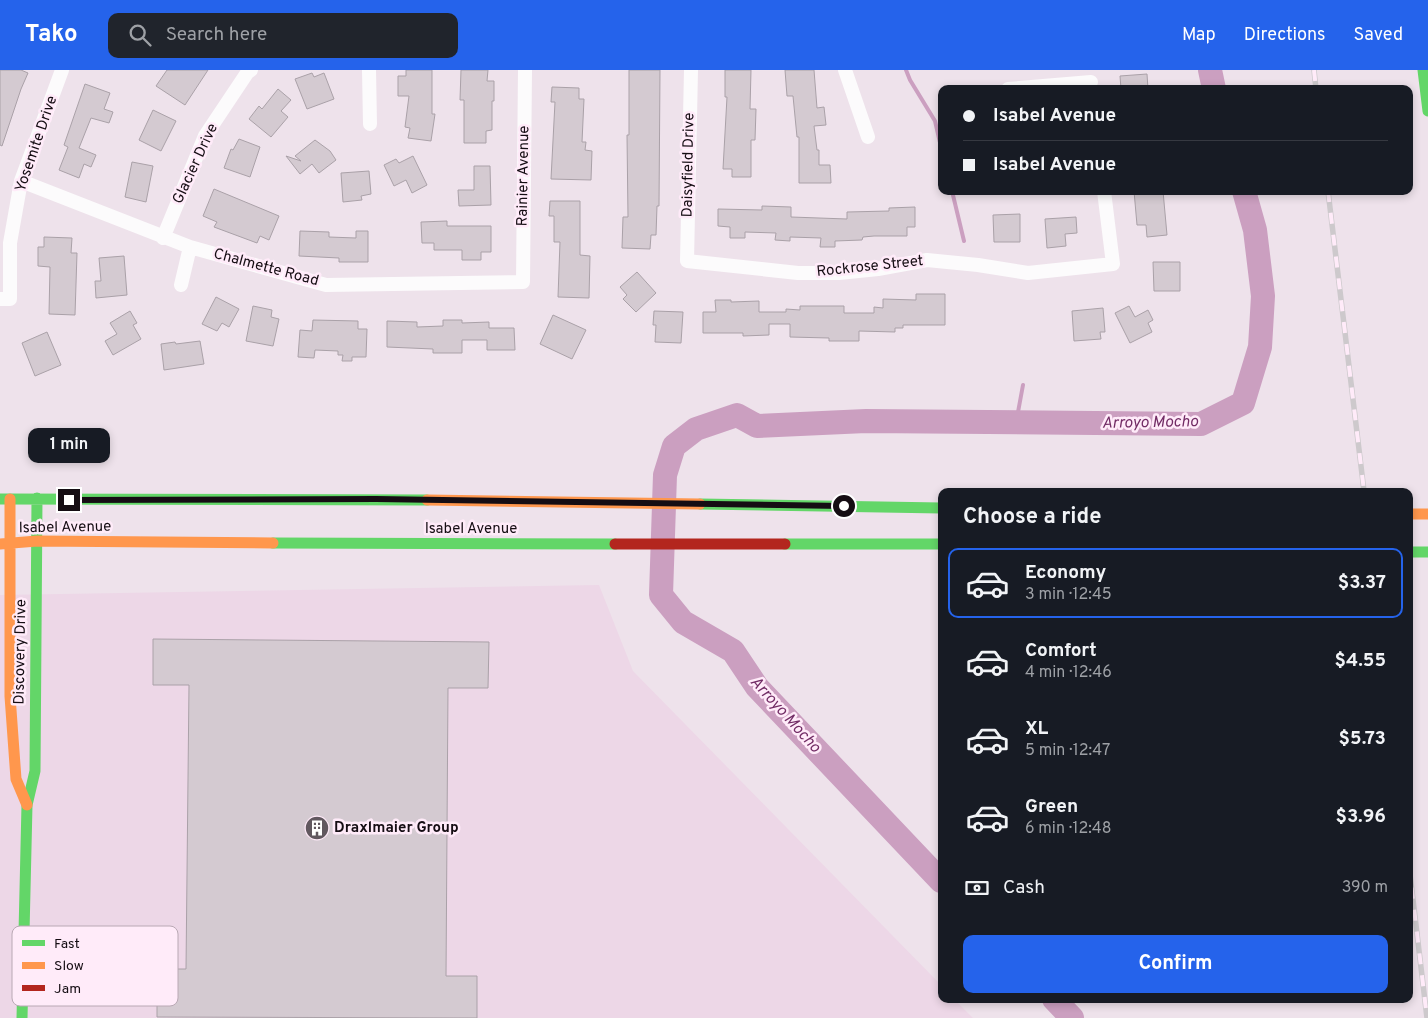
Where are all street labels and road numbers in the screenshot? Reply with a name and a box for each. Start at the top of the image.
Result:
street label: Yosemite Drive [12,93,62,195]
street label: Daisyfield Drive [679,113,699,217]
street label: Glacier Drive [169,121,223,207]
street label: Rainier Avenue [514,125,534,227]
street label: Chalmette Road [211,245,321,291]
street label: Rockrose Street [816,252,924,282]
street label: Isabel Avenue [19,518,111,538]
street label: Isabel Avenue [425,520,517,539]
street label: Discovery Drive [11,599,31,705]

